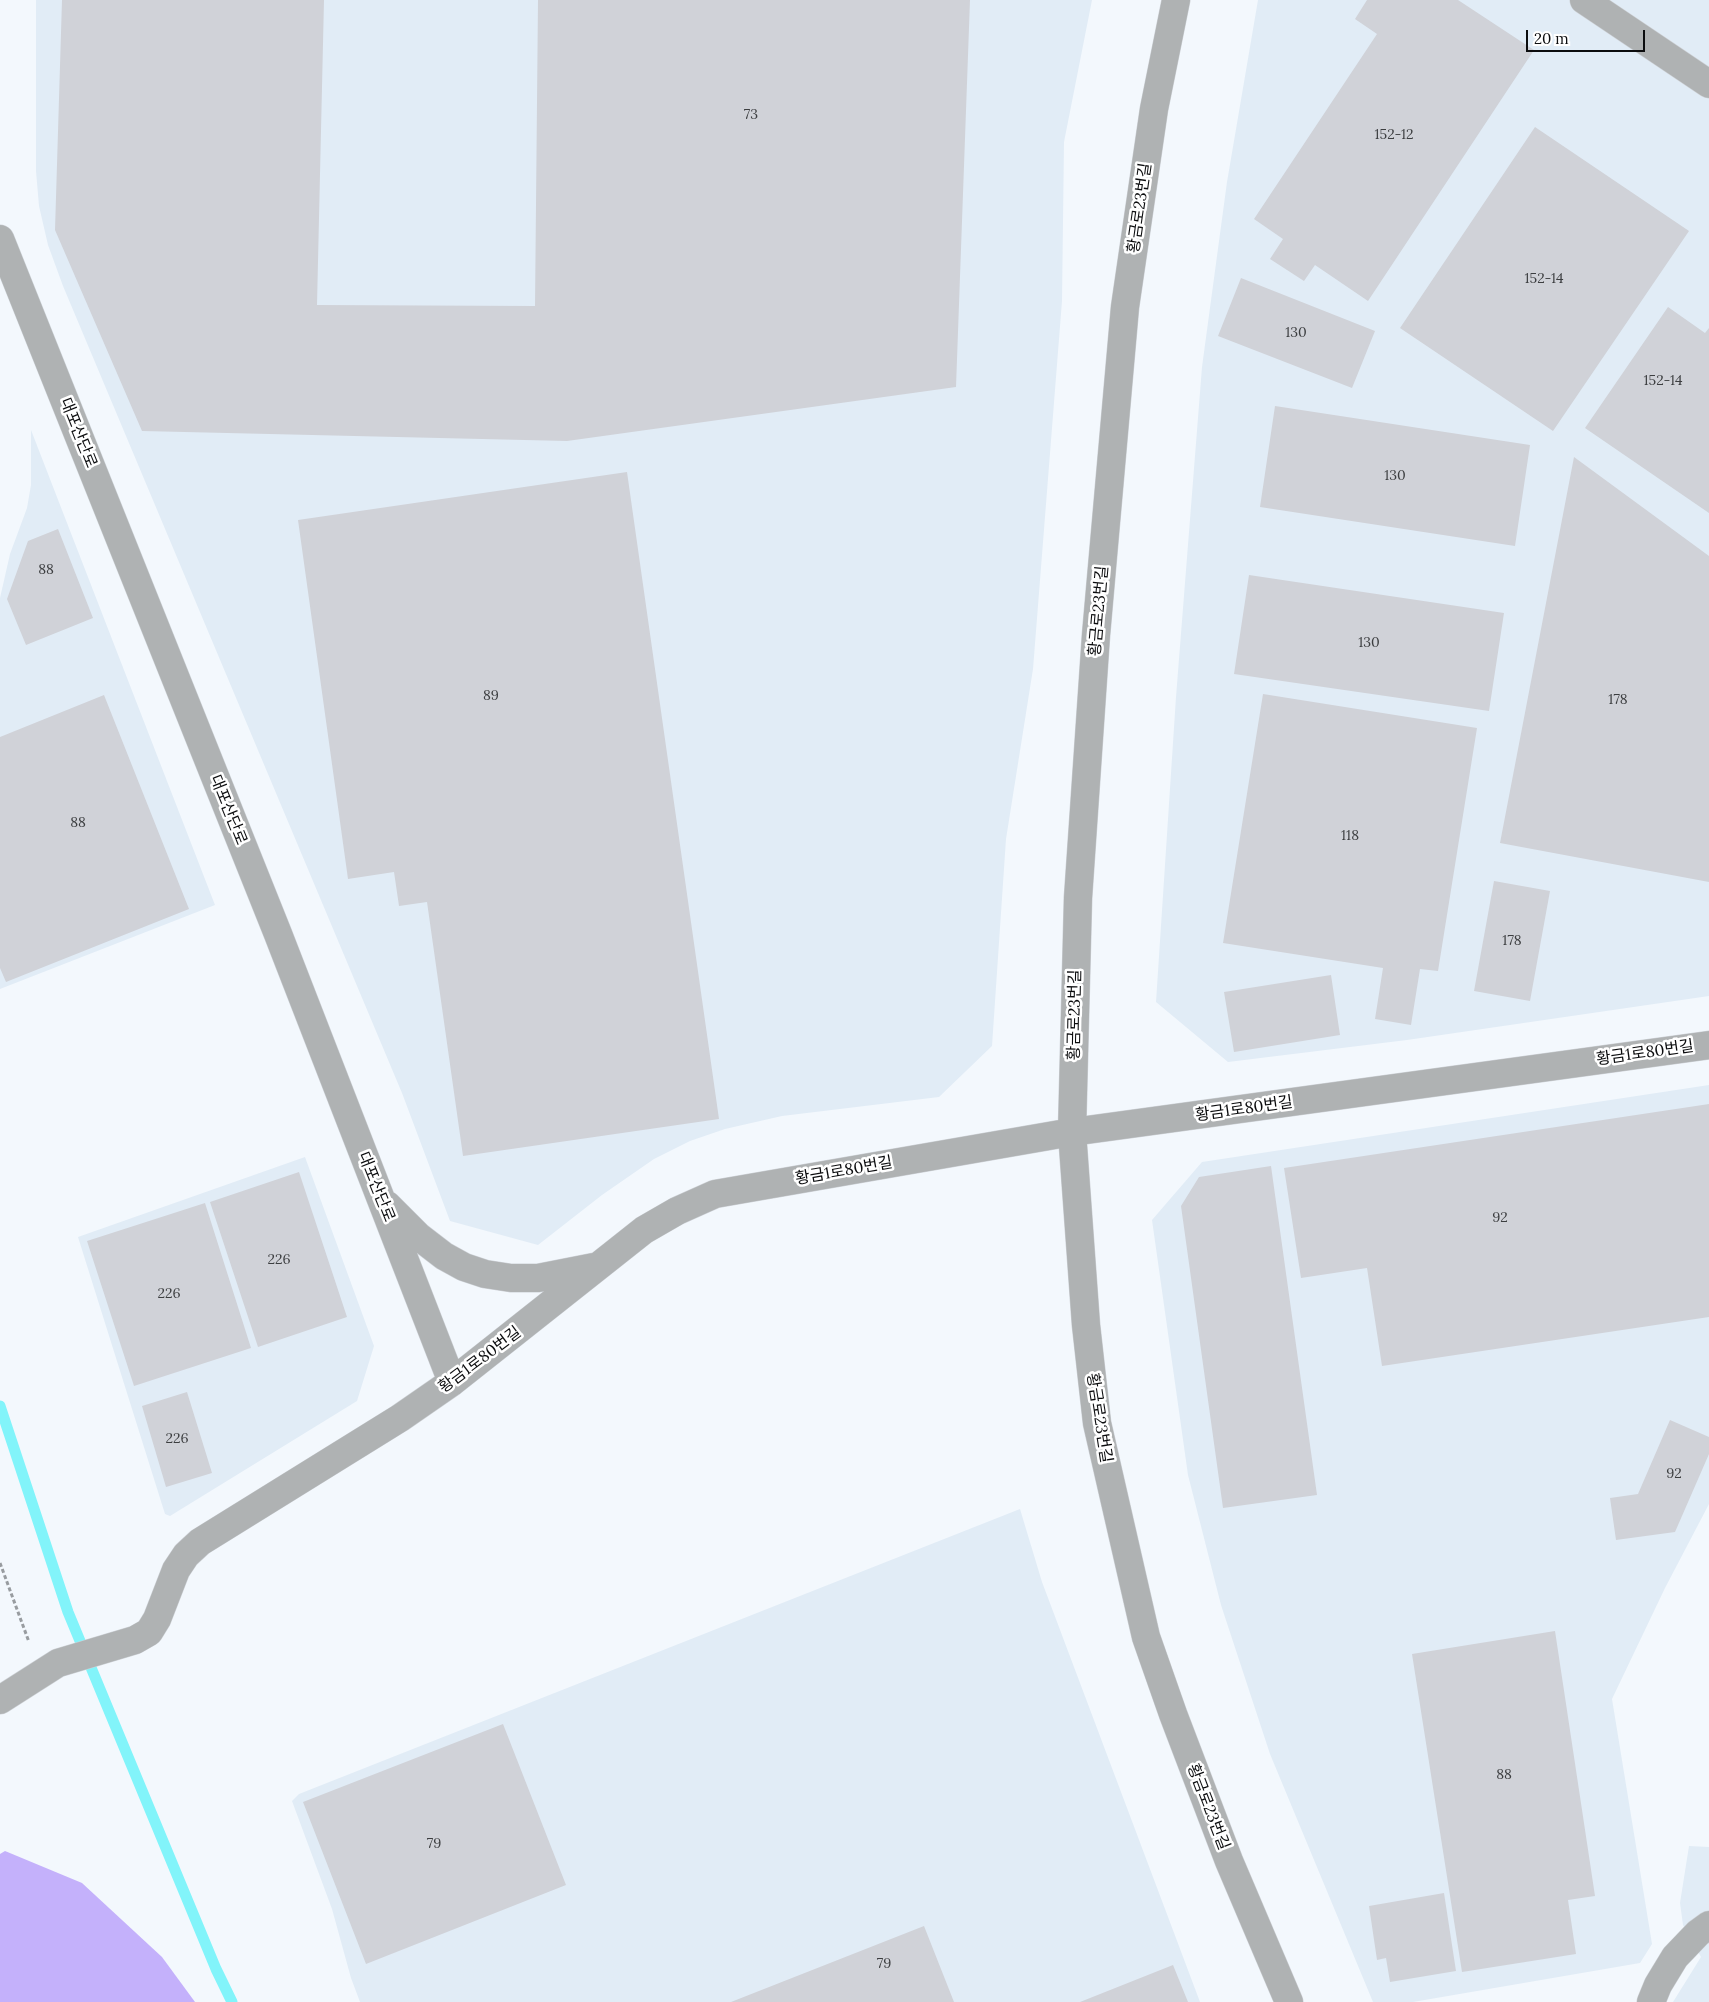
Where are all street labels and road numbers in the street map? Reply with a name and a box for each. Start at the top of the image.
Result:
street label: 황금로23번길 [1124,162,1156,254]
street label: 대포산단로 [55,395,101,471]
street label: 황금로23번길 [1085,565,1113,657]
street label: 대포산단로 [205,772,251,848]
street label: 황금로23번길 [1065,969,1085,1061]
street label: 황금1로80번길 [1595,1037,1695,1069]
street label: 황금1로80번길 [1194,1093,1294,1125]
street label: 대포산단로 [353,1149,399,1225]
street label: 황금1로80번길 [794,1153,894,1189]
street label: 황금1로80번길 [435,1323,525,1397]
street label: 황금로23번길 [1082,1372,1116,1464]
street label: 황금로23번길 [1183,1761,1233,1853]

